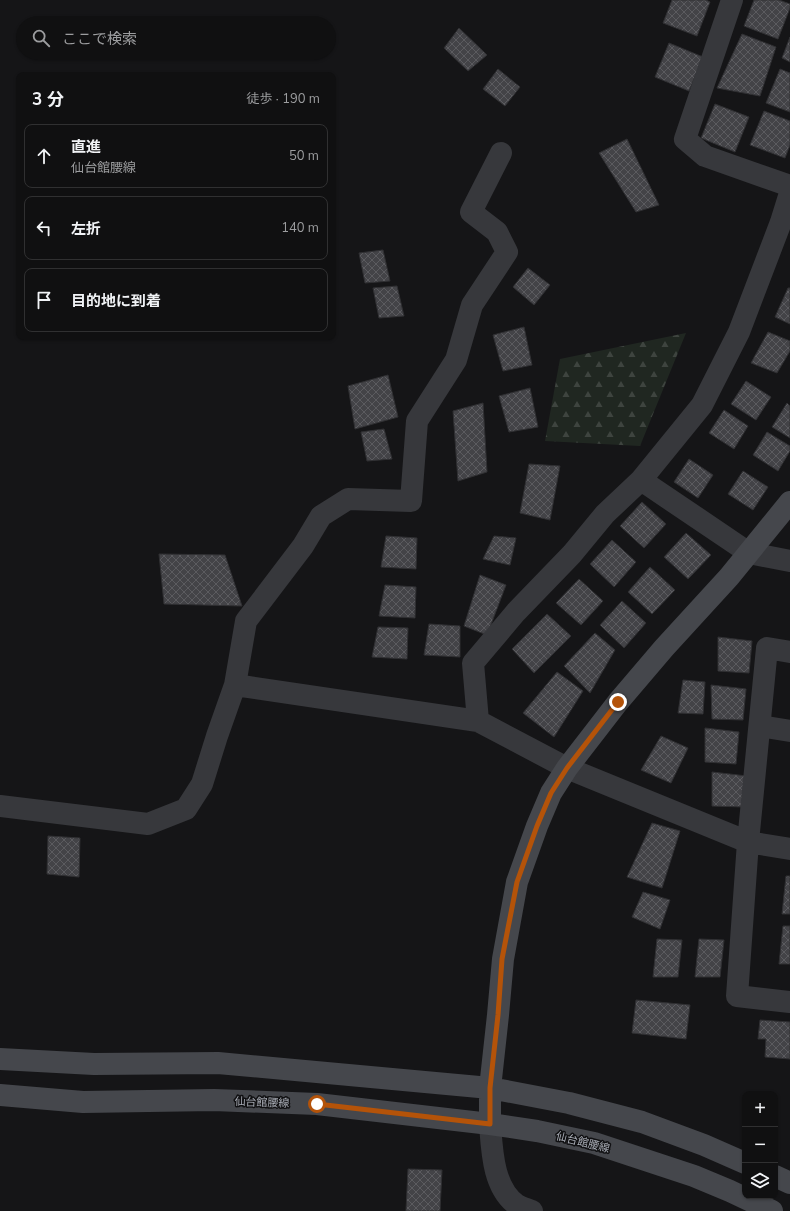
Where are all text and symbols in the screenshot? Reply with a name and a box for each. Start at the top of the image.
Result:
search box [16,16,336,60]
icon: search [30,27,52,49]
text: ここで検索 [62,29,137,49]
text: 3 分 [32,88,64,111]
text: 徒歩 · 190 m [246,90,320,108]
text: 直進 [71,137,101,157]
icon: ahead [33,145,55,167]
text: 50 m [289,147,319,165]
text: 仙台館腰線 [71,159,136,177]
icon: left [33,217,55,239]
text: 左折 [71,219,101,239]
text: 140 m [281,219,319,237]
icon: arrive [33,289,55,311]
text: 目的地に到着 [71,291,161,311]
route end [609,693,627,711]
map controls [742,1091,778,1199]
button: + [742,1091,778,1127]
street label: 仙台館腰線 [234,1094,290,1111]
route start [308,1095,326,1113]
button: − [742,1127,778,1163]
street label: 仙台館腰線 [554,1129,611,1156]
button: layers [742,1163,778,1199]

